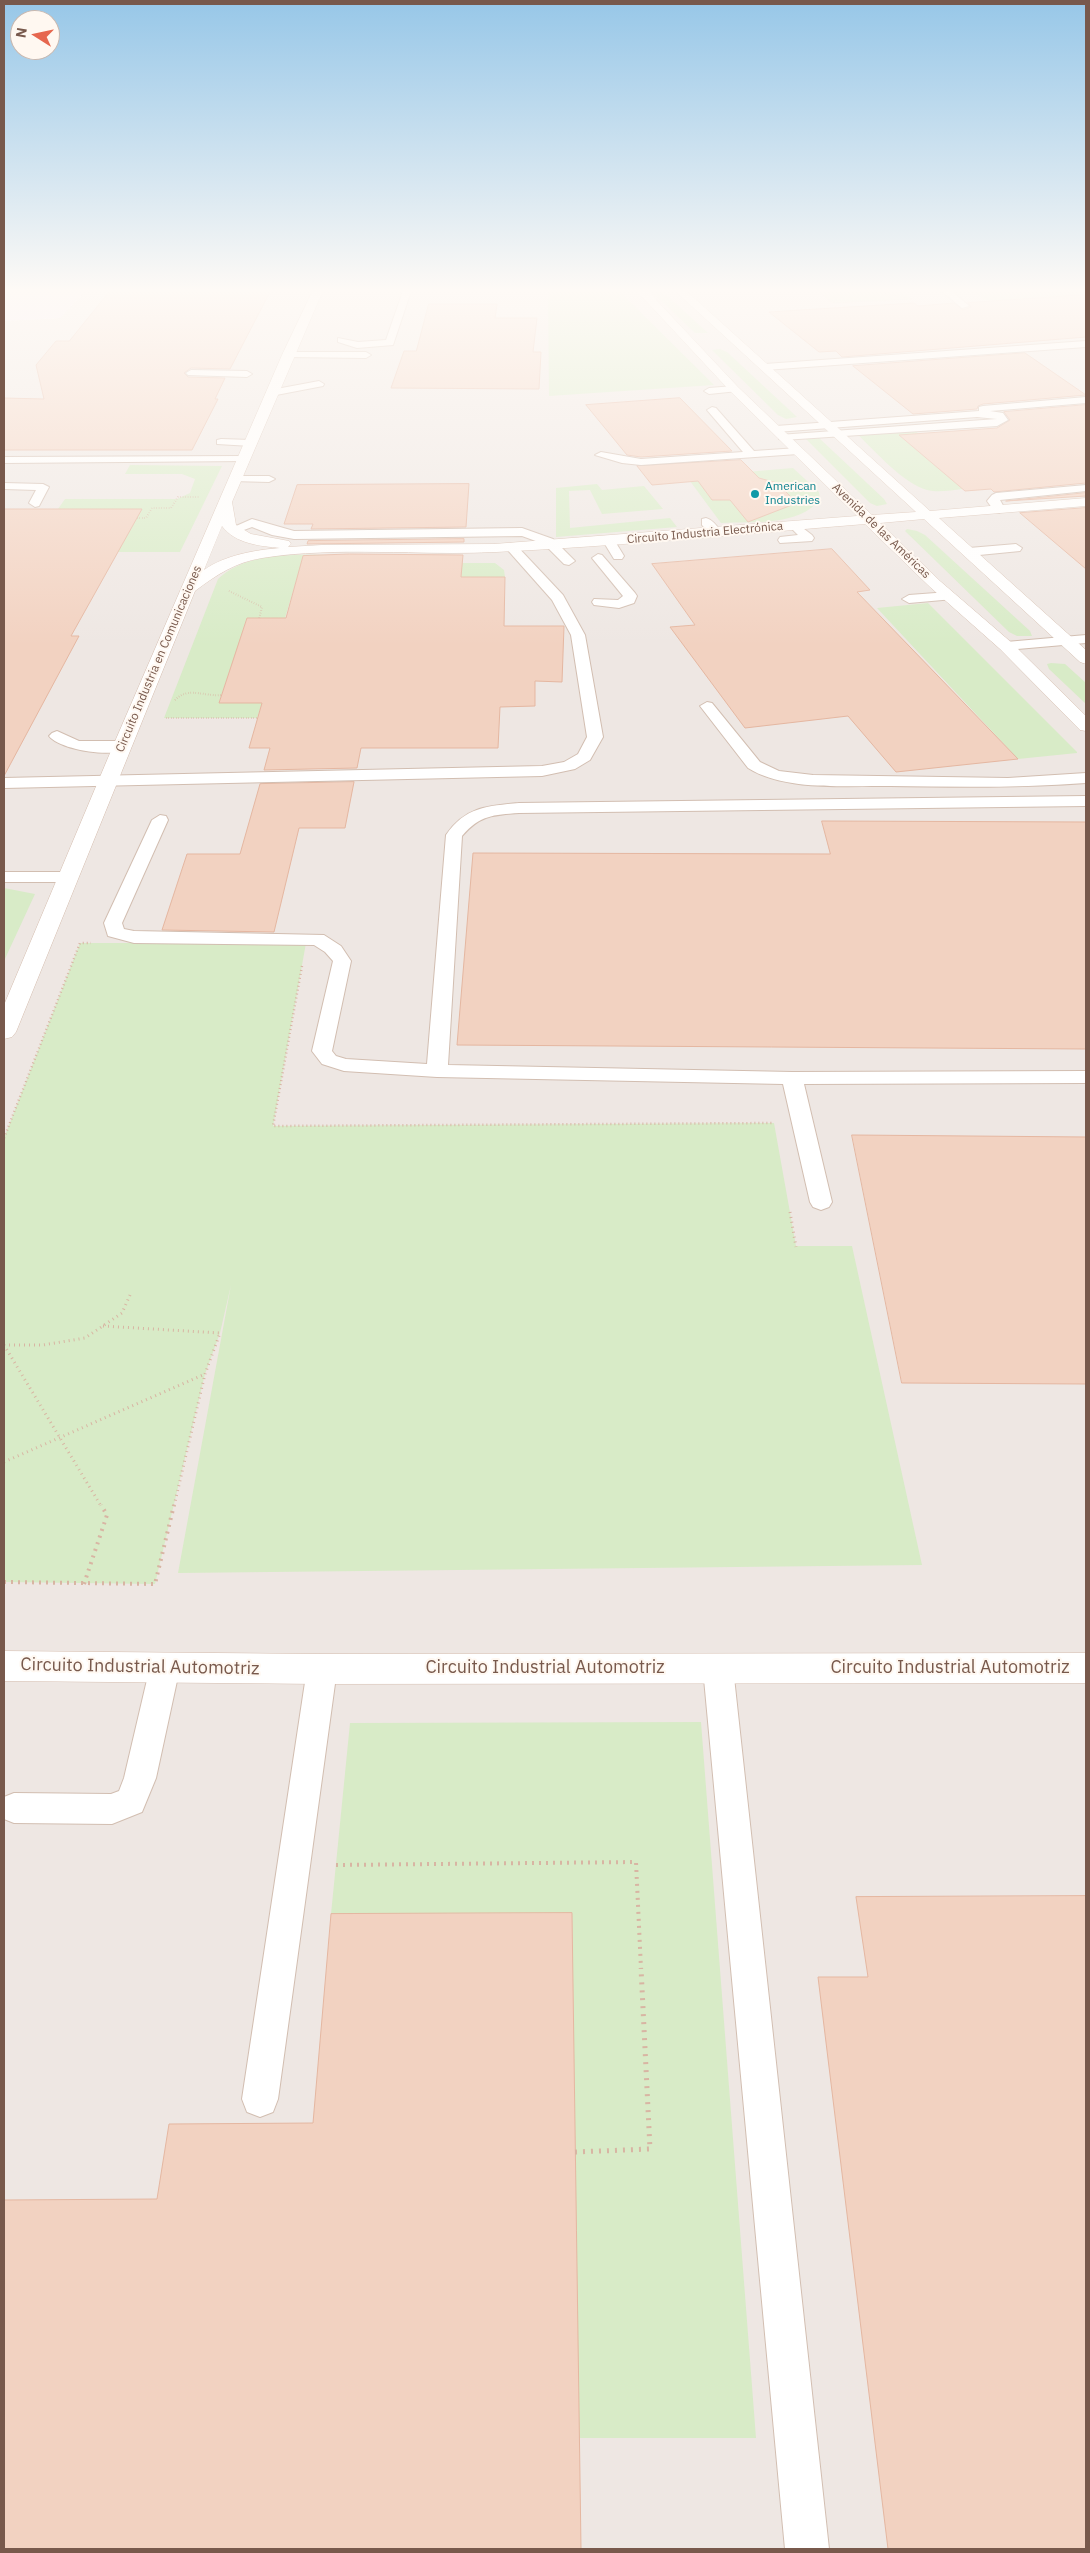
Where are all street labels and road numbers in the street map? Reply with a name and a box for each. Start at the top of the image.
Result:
street label: Avenida de las Américas [829,480,933,582]
street label: Circuito Industria Electrónica [626,519,784,547]
street label: Circuito Industria en Comunicaciones [113,564,205,754]
street label: Circuito Industrial Automotriz [20,1654,260,1680]
street label: Circuito Industrial Automotriz [425,1657,665,1679]
street label: Circuito Industrial Automotriz [830,1657,1070,1679]

